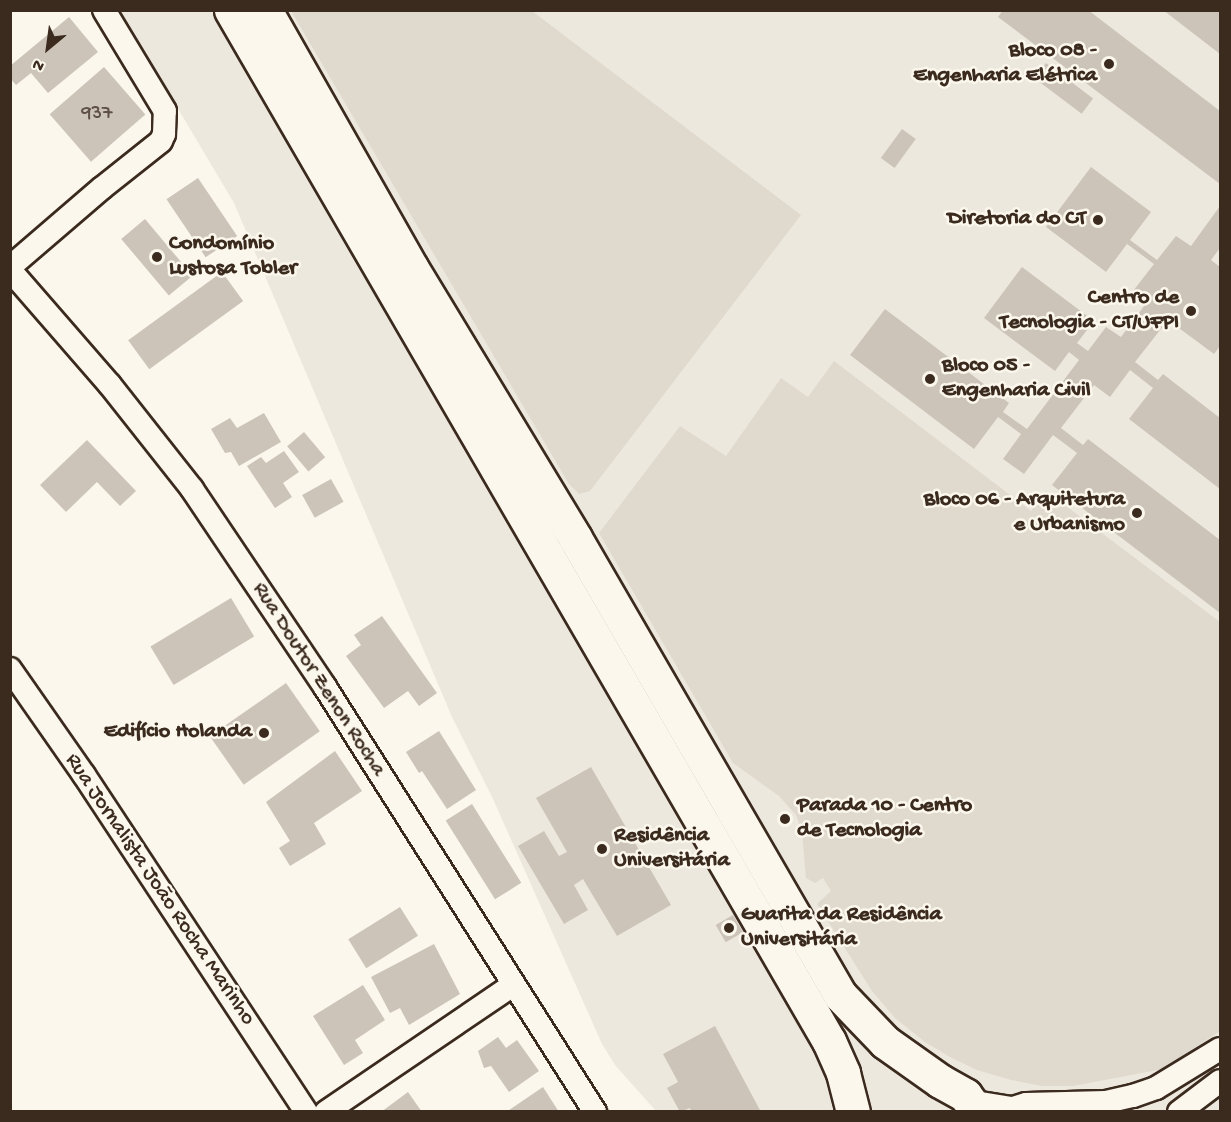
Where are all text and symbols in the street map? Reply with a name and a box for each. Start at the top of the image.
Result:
north arrow [18,18,78,78]
place label: Bloco 08 - Engenharia Elétrica [913,38,1097,90]
text: N [30,53,48,75]
marker: Bloco 08 - Engenharia Elétrica [1102,57,1116,71]
house number: 937 [82,102,112,126]
place label: Diretoria do CT [947,207,1086,233]
marker: Diretoria do CT [1091,213,1105,227]
place label: Condomínio Lustosa Tobler [169,231,297,282]
marker: Condomínio Lustosa Tobler [150,250,164,264]
place label: Centro de Tecnologia - CT/UFPI [1000,285,1179,336]
marker: Centro de Tecnologia - CT/UFPI [1184,304,1198,318]
place label: Bloco 05 - Engenharia Civil [942,353,1090,404]
marker: Bloco 05 - Engenharia Civil [923,372,937,386]
place label: Bloco 06 - Arquitetura e Urbanismo [924,487,1125,538]
marker: Bloco 06 - Arquitetura e Urbanismo [1130,506,1144,520]
street label: Rua Doutor Zenon Rocha [245,578,391,782]
place label: Edifício Holanda [104,720,252,746]
marker: Edifício Holanda [257,726,271,740]
street label: Rua Jornalista João Rocha Marinho [58,749,260,1031]
place label: Parada 10 - Centro de Tecnologia [797,793,972,844]
marker: Parada 10 - Centro de Tecnologia [778,812,792,826]
place label: Residência Universitária [614,823,730,874]
marker: Residência Universitária [595,842,609,856]
place label: Guarita da Residência Universitária [741,902,942,954]
marker: Guarita da Residência Universitária [722,921,736,935]

